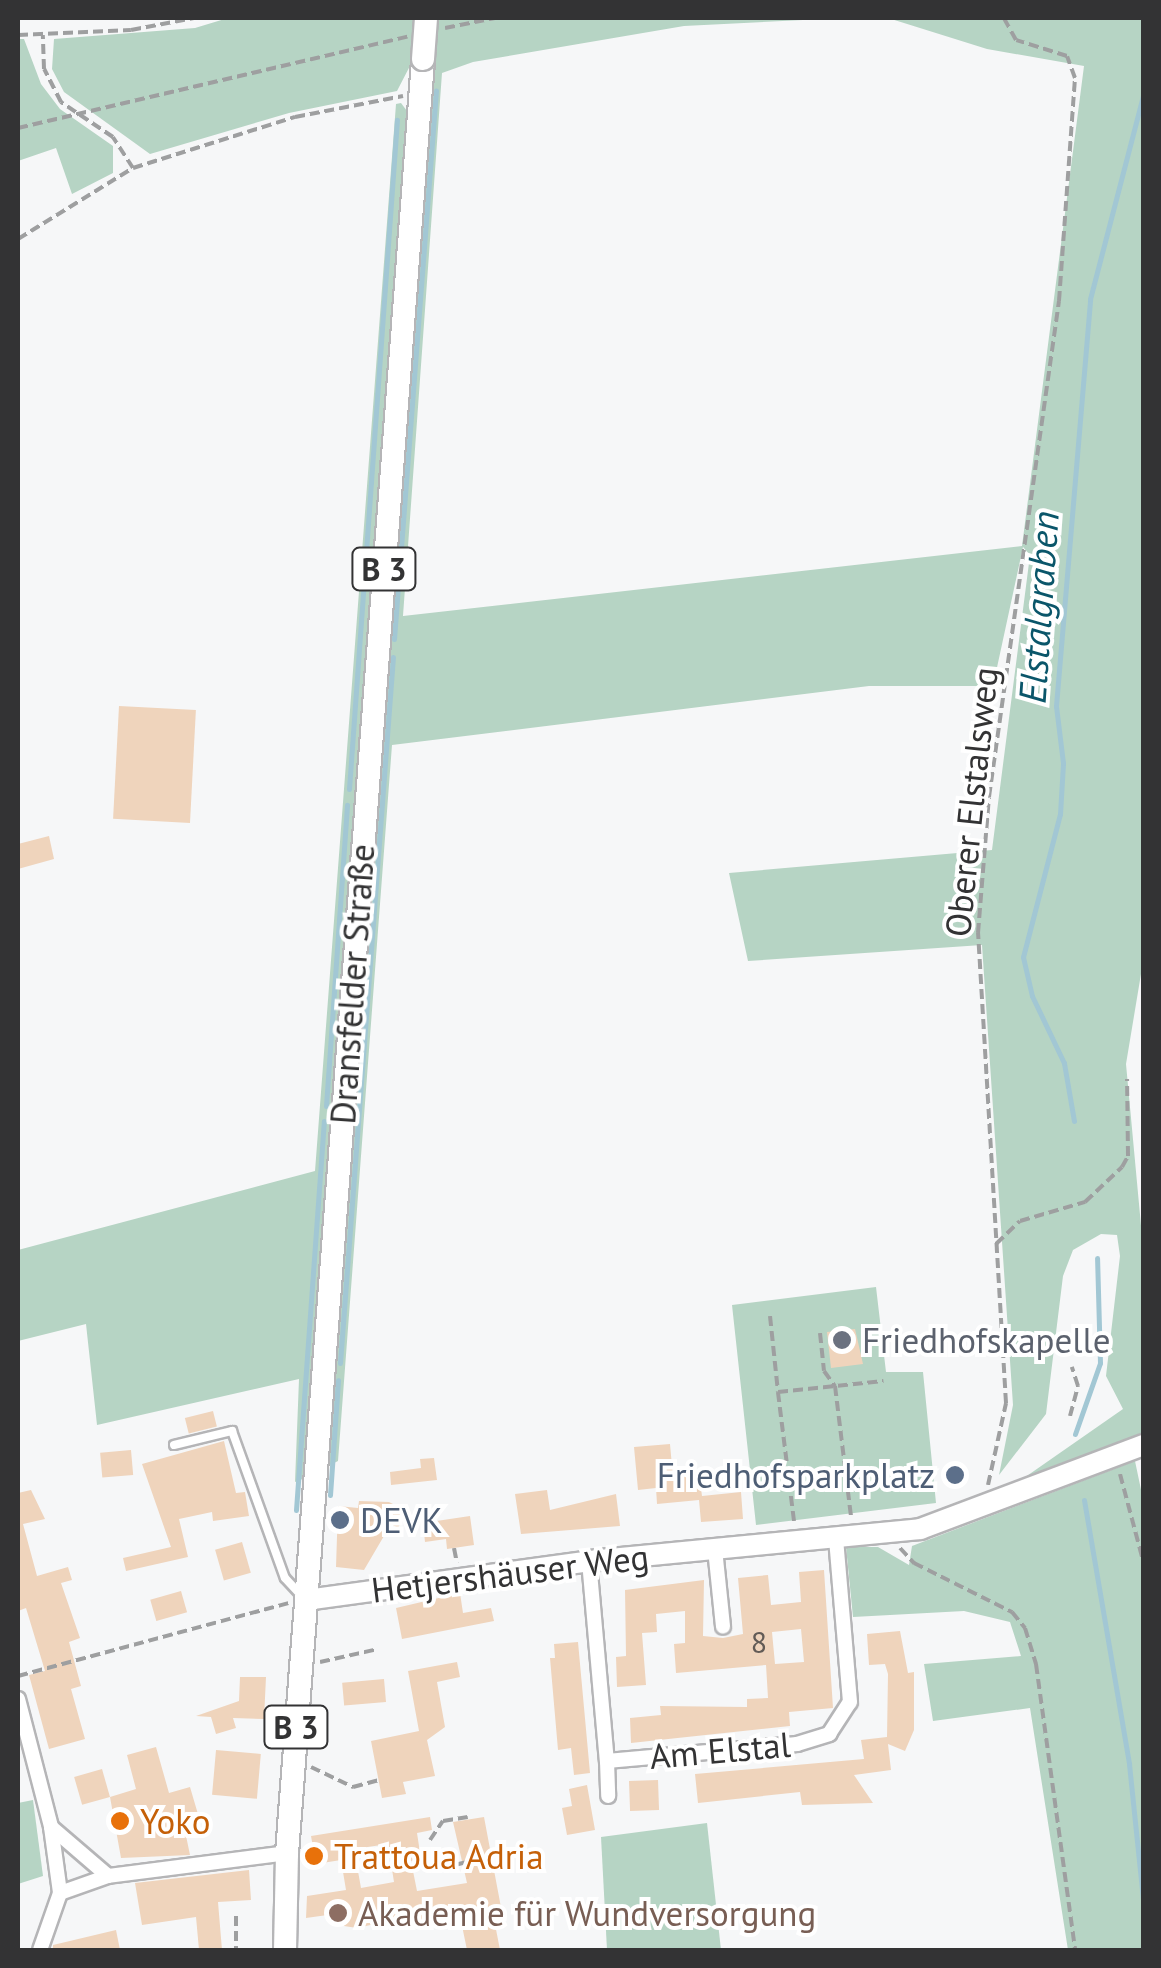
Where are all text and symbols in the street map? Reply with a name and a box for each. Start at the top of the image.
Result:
water label: Elstalgraben [1009,509,1067,705]
road number: B 3 [349,542,419,596]
street label: Oberer Elstalsweg [936,665,1006,939]
street label: Dransfelder Straße [321,842,383,1126]
place label: Friedhofskapelle [862,1319,1110,1361]
marker: Friedhofskapelle [831,1329,853,1351]
place label: Friedhofsparkplatz [657,1454,935,1496]
marker: Friedhofsparkplatz [944,1464,966,1486]
place label: DEVK [360,1499,443,1541]
marker: DEVK [329,1509,351,1531]
street label: Hetjershäuser Weg [369,1535,651,1611]
house number: 8 [751,1624,767,1660]
road number: B 3 [261,1700,331,1754]
street label: Am Elstal [648,1723,792,1777]
place label: Yoko [140,1800,210,1842]
marker: Yoko [109,1810,131,1832]
place label: Trattoua Adria [334,1835,545,1877]
marker: Trattoua Adria [303,1845,325,1867]
place label: Akademie für Wundversorgung [358,1892,817,1934]
marker: Akademie für Wundversorgung [327,1902,349,1924]

